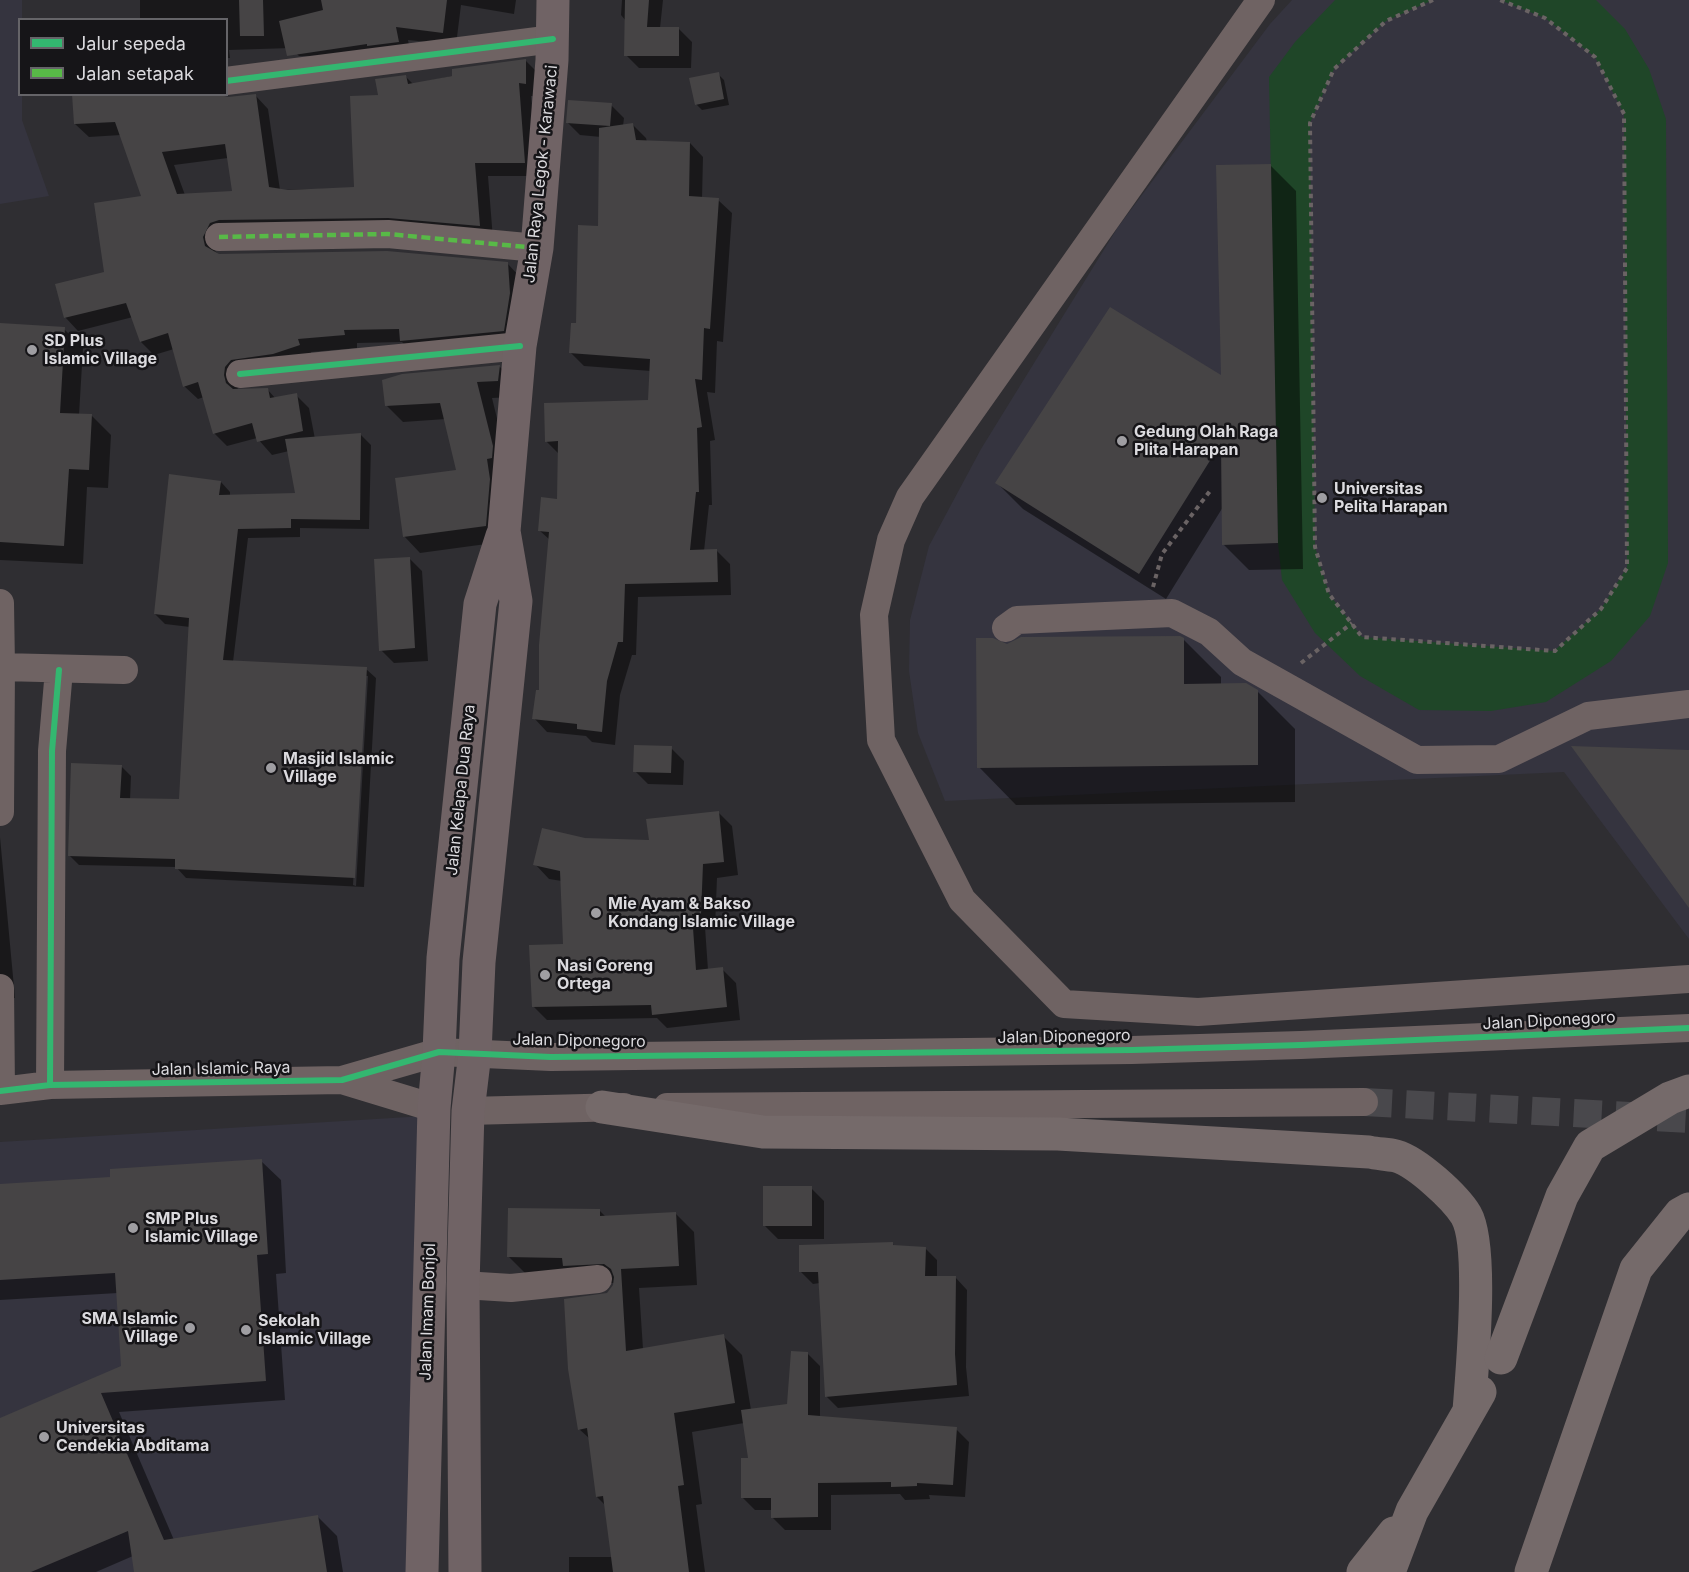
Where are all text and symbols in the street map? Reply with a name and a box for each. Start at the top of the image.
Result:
legend [18,18,228,96]
text: Jalur sepeda [76,33,186,54]
text: Jalan setapak [76,63,194,84]
street label: Jalan Raya Legok - Karawaci [520,64,562,284]
place label: SD Plus Islamic Village [44,331,157,369]
marker: SD Plus Islamic Village [25,343,39,357]
place label: Gedung Olah Raga Plita Harapan [1134,422,1278,460]
marker: Gedung Olah Raga Plita Harapan [1115,434,1129,448]
place label: Universitas Pelita Harapan [1334,479,1448,517]
marker: Universitas Pelita Harapan [1315,491,1329,505]
street label: Jalan Kelapa Dua Raya [442,703,480,877]
place label: Masjid Islamic Village [283,749,394,787]
marker: Masjid Islamic Village [264,761,278,775]
place label: Mie Ayam & Bakso Kondang Islamic Village [608,894,795,932]
marker: Mie Ayam & Bakso Kondang Islamic Village [589,906,603,920]
place label: Nasi Goreng Ortega [557,956,653,994]
marker: Nasi Goreng Ortega [538,968,552,982]
street label: Jalan Diponegoro [1482,1008,1616,1034]
street label: Jalan Diponegoro [997,1026,1131,1048]
street label: Jalan Diponegoro [512,1030,646,1052]
street label: Jalan Islamic Raya [151,1058,291,1080]
place label: SMP Plus Islamic Village [145,1209,258,1247]
marker: SMP Plus Islamic Village [126,1221,140,1235]
street label: Jalan Imam Bonjol [416,1243,440,1381]
place label: SMA Islamic Village [81,1309,178,1347]
place label: Sekolah Islamic Village [258,1311,371,1349]
marker: SMA Islamic Village [183,1321,197,1335]
marker: Sekolah Islamic Village [239,1323,253,1337]
place label: Universitas Cendekia Abditama [56,1418,209,1456]
marker: Universitas Cendekia Abditama [37,1430,51,1444]

